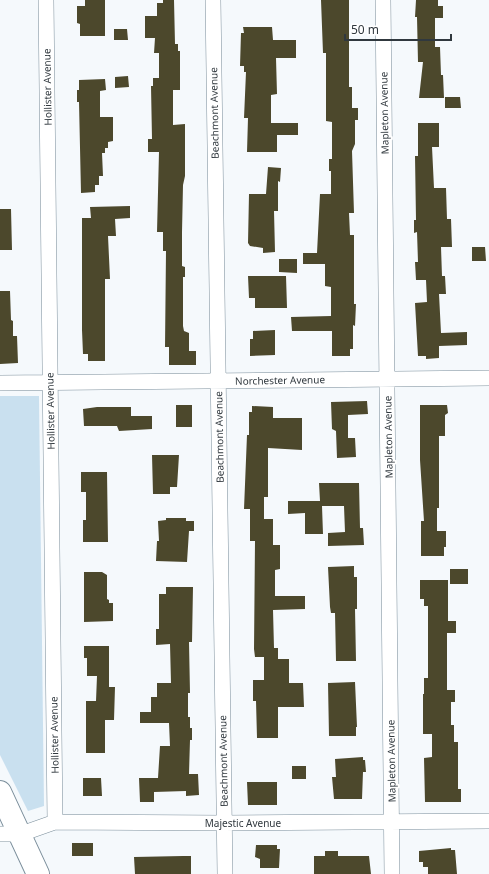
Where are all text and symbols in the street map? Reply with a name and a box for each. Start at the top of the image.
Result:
scale bar [345,16,451,42]
text: 50 m [351,21,379,38]
street label: Hollister Avenue [39,48,55,126]
street label: Beachmont Avenue [206,67,222,159]
street label: Mapleton Avenue [376,71,392,154]
street label: Hollister Avenue [42,372,58,450]
street label: Norchester Avenue [235,372,326,388]
street label: Beachmont Avenue [211,391,227,483]
street label: Mapleton Avenue [380,395,396,478]
street label: Hollister Avenue [46,696,62,774]
street label: Beachmont Avenue [215,715,231,807]
street label: Mapleton Avenue [383,719,399,802]
street label: Majestic Avenue [205,816,282,830]

